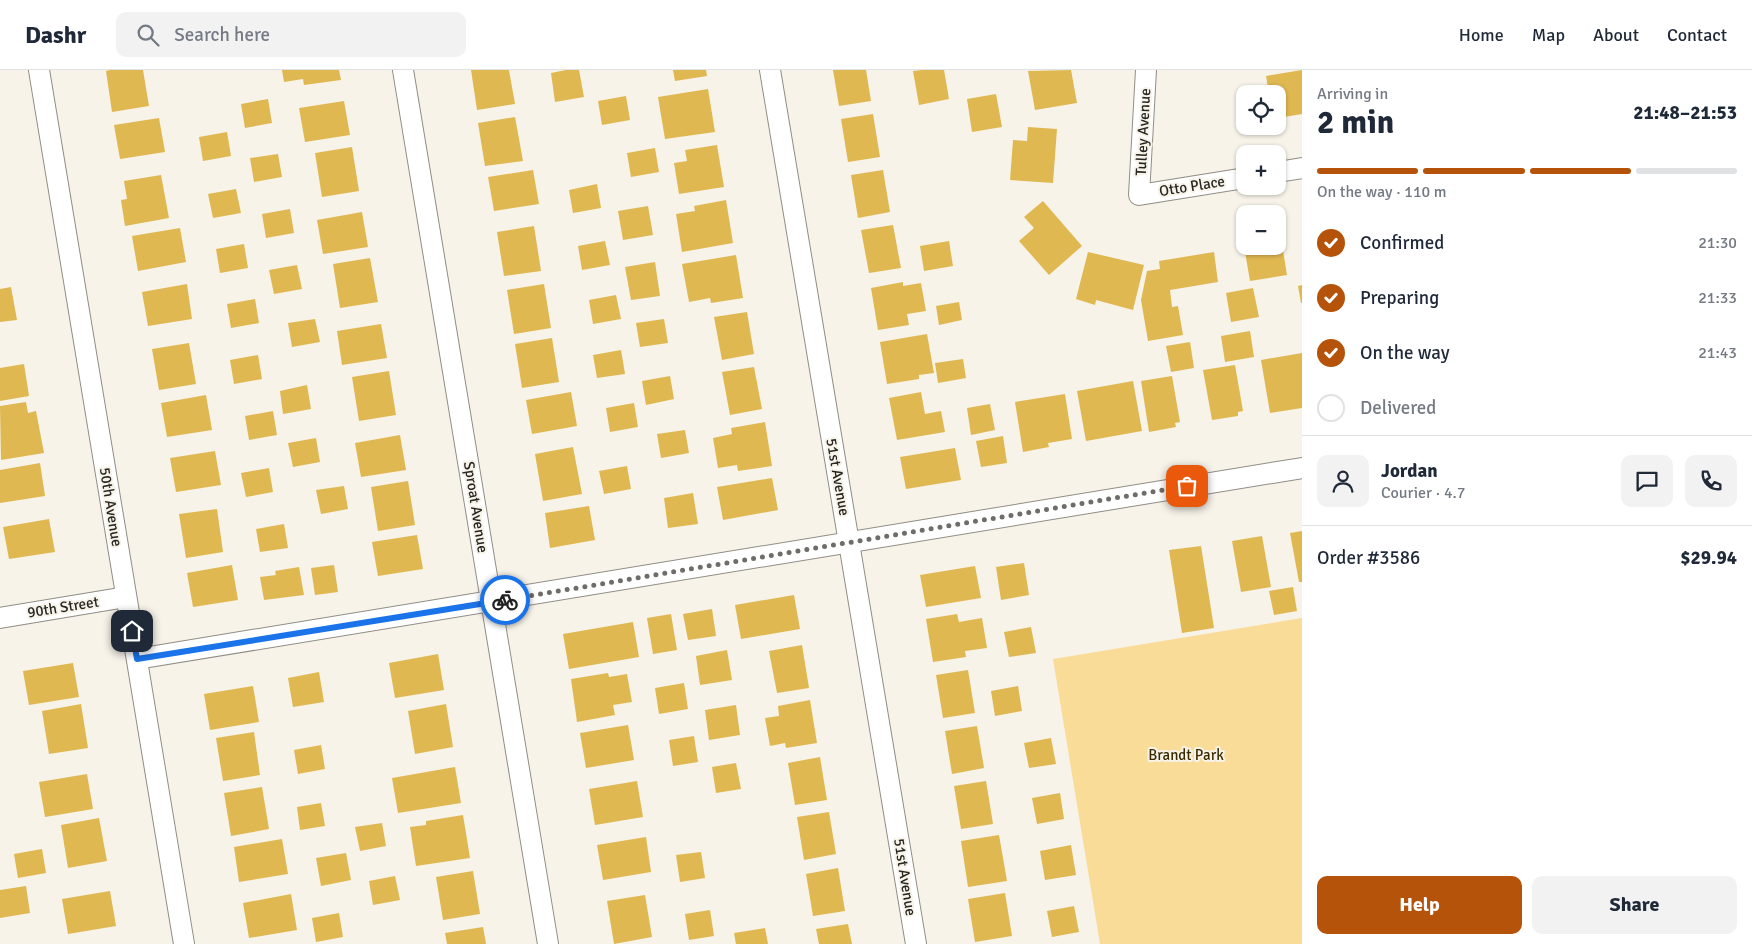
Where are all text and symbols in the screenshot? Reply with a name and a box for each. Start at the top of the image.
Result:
search box [116,12,466,57]
text: Dashr [25,20,86,50]
icon: search [134,21,162,49]
text: Search here [174,23,270,47]
text: Home [1459,24,1504,46]
text: Map [1532,24,1565,46]
text: About [1593,24,1639,46]
text: Contact [1667,24,1727,46]
text: Arriving in [1317,84,1388,104]
map controls [1236,85,1286,255]
button: locate [1236,85,1286,135]
street label: Tulley Avenue [1132,88,1154,176]
text: 21:48–21:53 [1633,101,1737,125]
text: 2 min [1317,103,1394,142]
button: + [1236,145,1286,195]
street label: Otto Place [1158,172,1226,200]
text: On the way · 110 m [1317,182,1447,202]
button: − [1236,205,1286,255]
icon: check [1317,229,1345,257]
text: Confirmed [1360,231,1444,255]
text: 21:30 [1698,233,1737,253]
icon: check [1317,284,1345,312]
text: Preparing [1360,286,1439,310]
text: 21:33 [1698,288,1737,308]
icon: check [1317,339,1345,367]
text: On the way [1360,341,1450,365]
text: 21:43 [1698,343,1737,363]
text: Delivered [1360,396,1436,420]
street label: 51st Avenue [822,437,854,517]
button: person [1317,455,1369,507]
button: chat [1621,455,1673,507]
button: phone [1685,455,1737,507]
text: Jordan [1381,459,1438,483]
street label: Sproat Avenue [460,460,492,554]
pin [1166,465,1208,507]
street label: 50th Avenue [96,466,126,548]
icon: bag [1173,472,1201,500]
text: Courier · 4.7 [1381,483,1465,503]
text: Order #3586 [1317,546,1420,570]
text: $29.94 [1680,546,1737,570]
courier [480,575,530,625]
icon: bike [491,586,519,614]
street label: 90th Street [26,592,100,622]
pin [111,610,153,652]
icon: home [118,617,146,645]
park label: Brandt Park [1148,746,1224,764]
street label: 51st Avenue [890,837,920,917]
button: Help [1317,876,1522,934]
button: Share [1532,876,1737,934]

